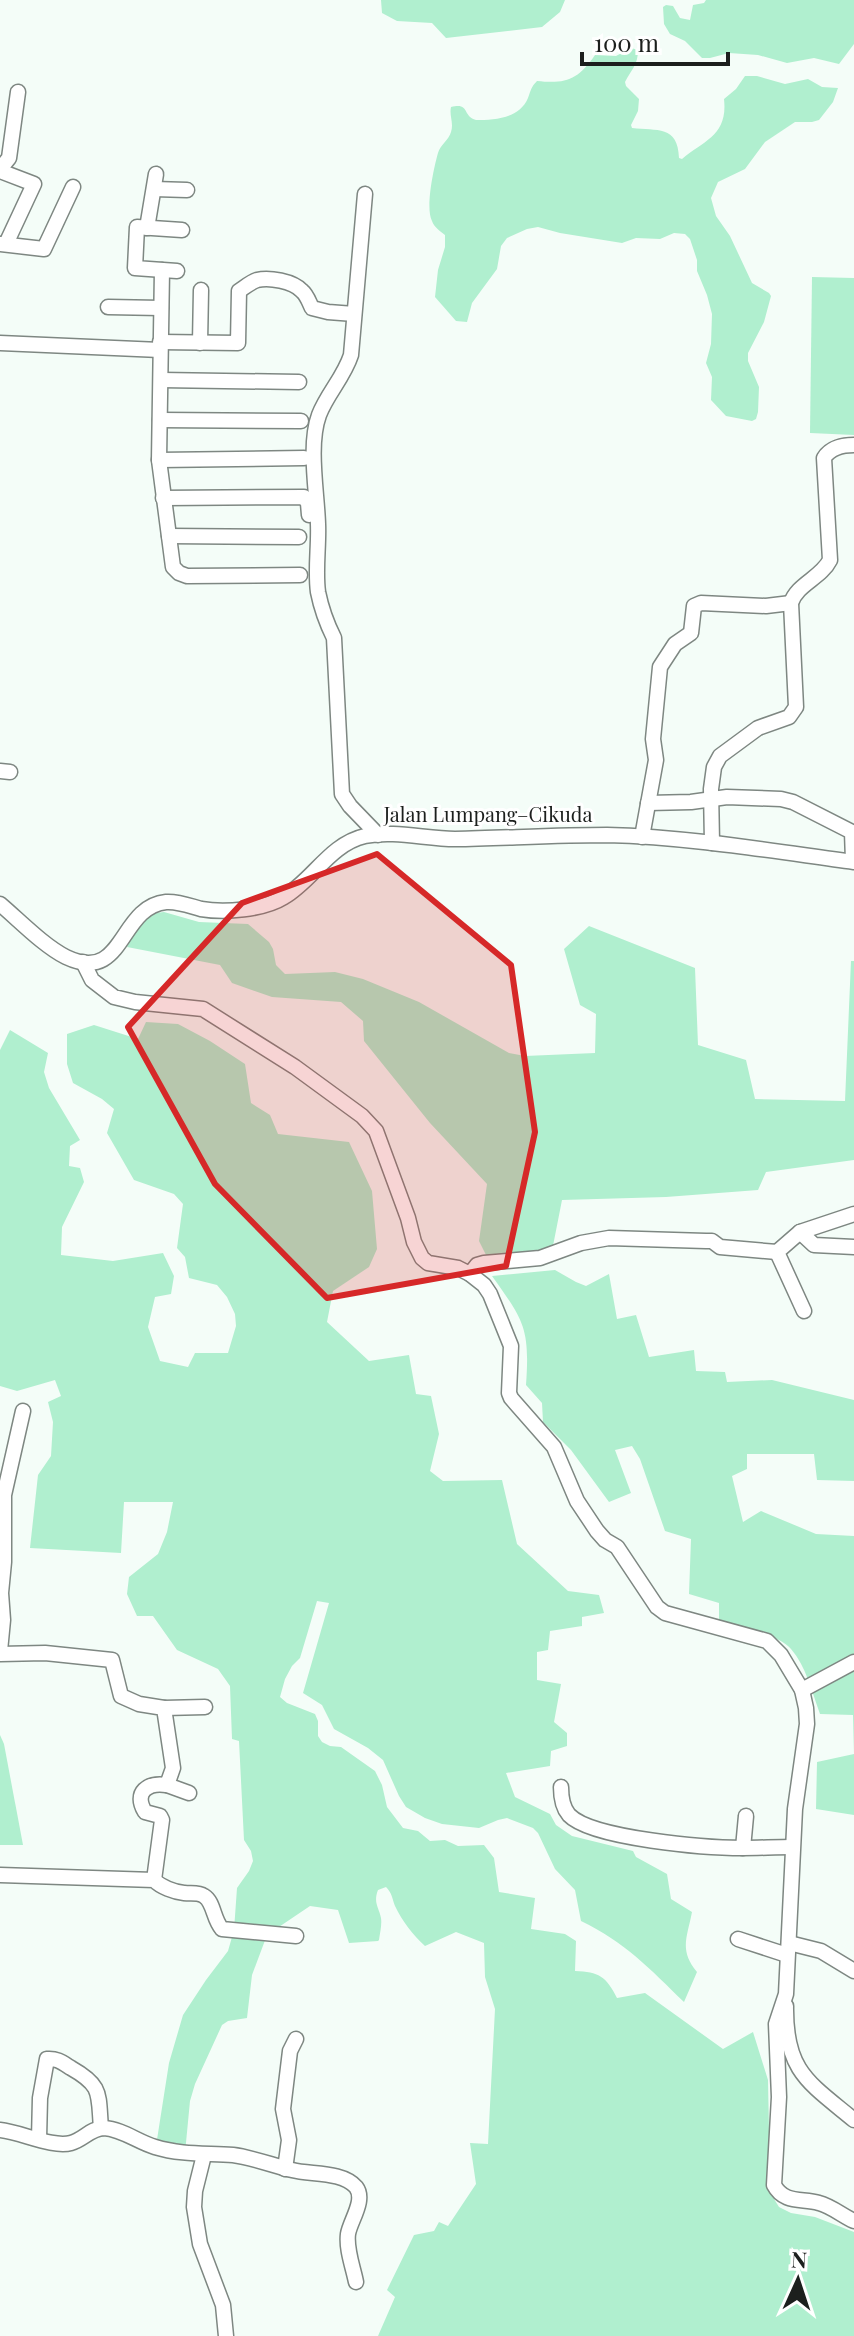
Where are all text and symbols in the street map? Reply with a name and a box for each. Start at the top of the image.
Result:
scale bar [582,16,728,66]
text: 100 m [594,26,659,58]
street label: Jalan Lumpang–Cikuda [383,800,592,827]
north arrow [758,2240,838,2320]
text: N [790,2244,808,2274]

